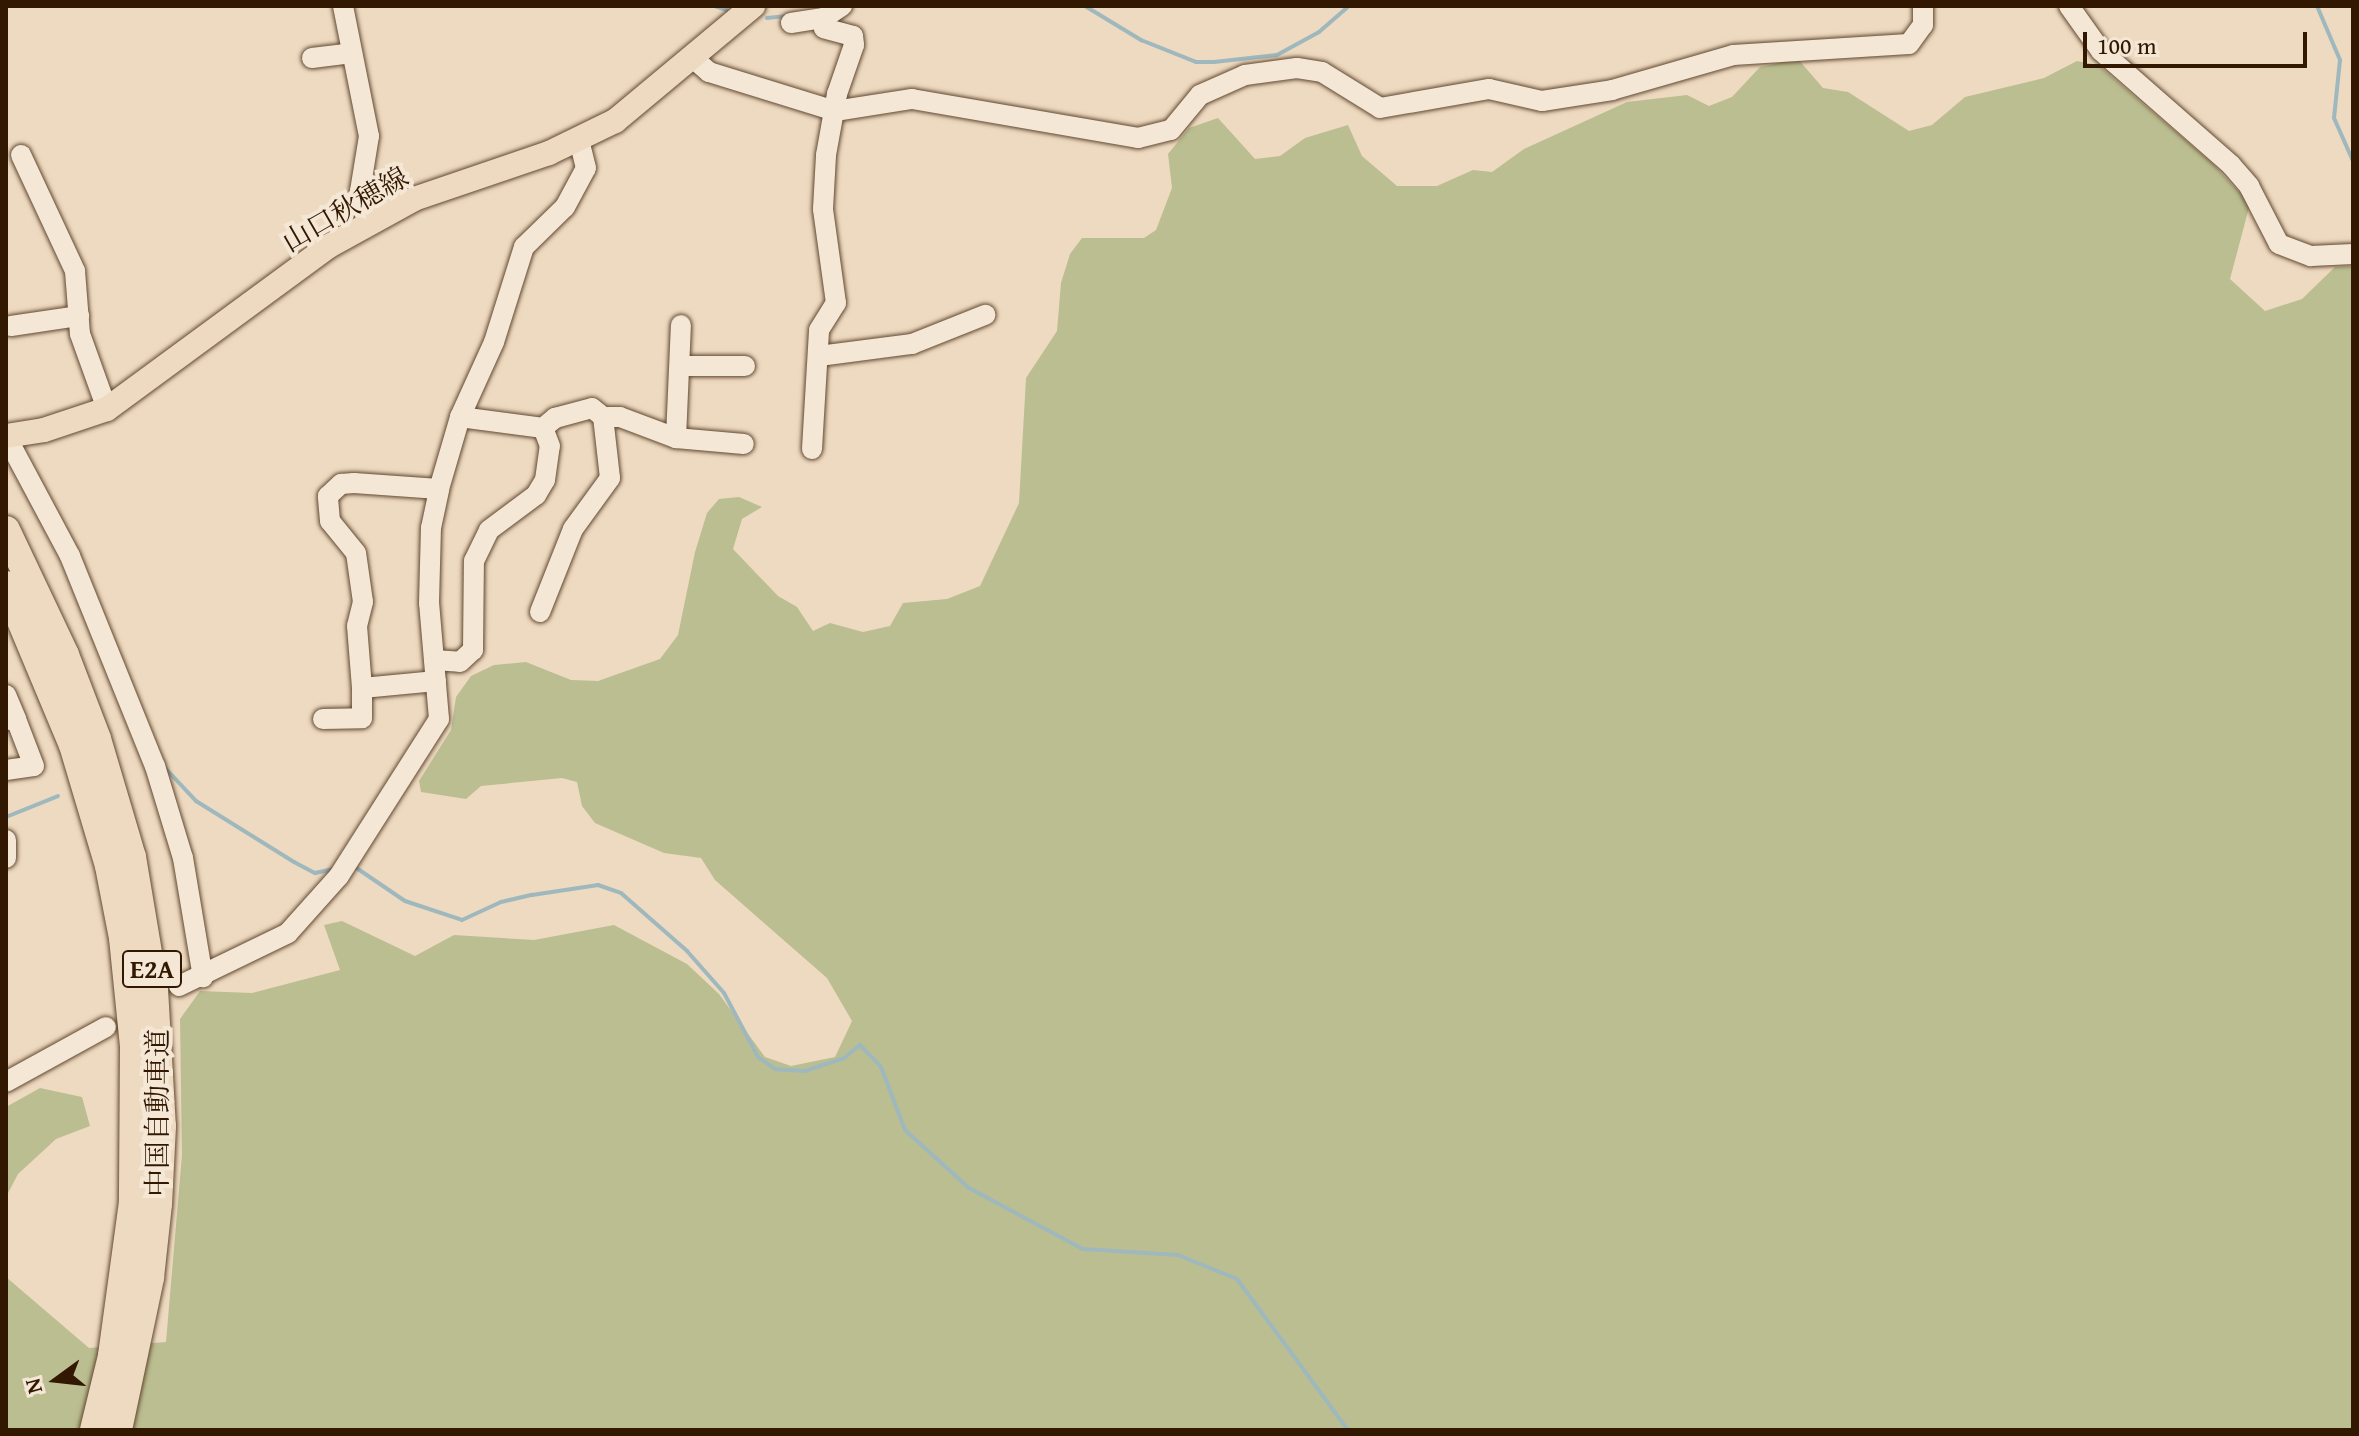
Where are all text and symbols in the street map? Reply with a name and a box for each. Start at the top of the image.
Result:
scale bar [2087,16,2311,66]
text: 100 m [2097,28,2157,63]
street label: 山口秋穂線 [276,159,414,259]
road number: E2A [120,947,184,991]
street label: 中国自動車道 [140,1029,174,1197]
north arrow [16,1340,96,1420]
text: N [15,1375,50,1397]

